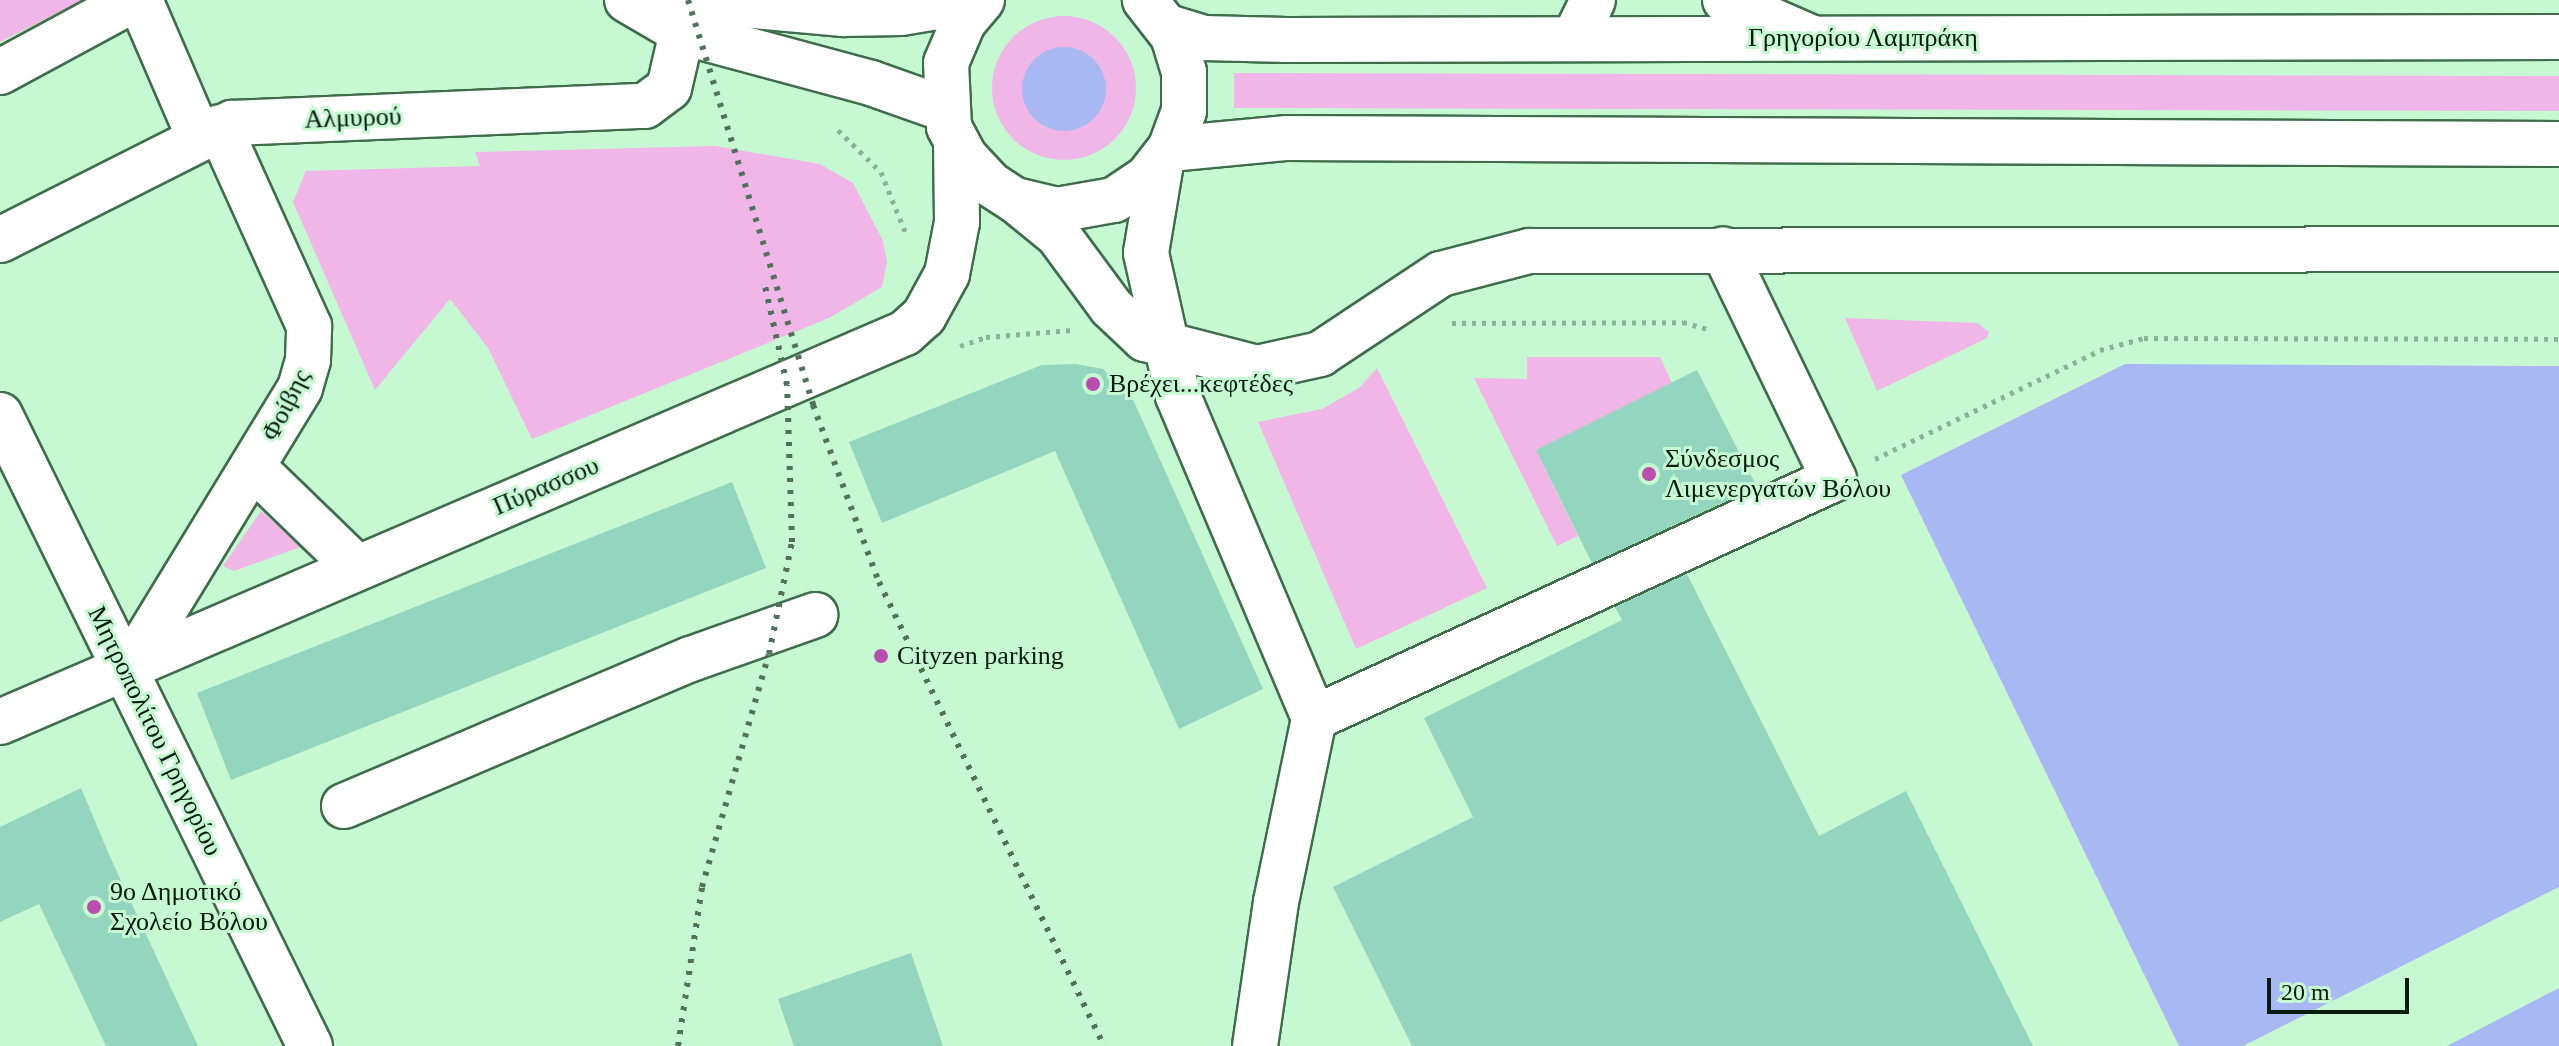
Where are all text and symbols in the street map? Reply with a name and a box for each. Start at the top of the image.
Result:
street label: Γρηγορίου Λαμπράκη [1747,22,1979,54]
street label: Αλμυρού [304,101,402,135]
street label: Φοίβης [255,364,317,446]
place label: Βρέχει...κεφτέδες [1109,368,1293,400]
marker: Βρέχει...κεφτέδες [1084,375,1102,393]
place label: Σύνδεσμος Λιμενεργατών Βόλου [1665,443,1891,504]
street label: Πύρασσου [488,450,604,522]
marker: Σύνδεσμος Λιμενεργατών Βόλου [1640,465,1658,483]
street label: Μητροπολίτου Γρηγορίου [81,601,229,861]
place label: Cityzen parking [897,640,1064,672]
marker: Cityzen parking [872,647,890,665]
place label: 9ο Δημοτικό Σχολείο Βόλου [110,876,268,938]
marker: 9ο Δημοτικό Σχολείο Βόλου [85,898,103,916]
scale bar [2271,962,2413,1012]
text: 20 m [2281,979,2330,1005]

